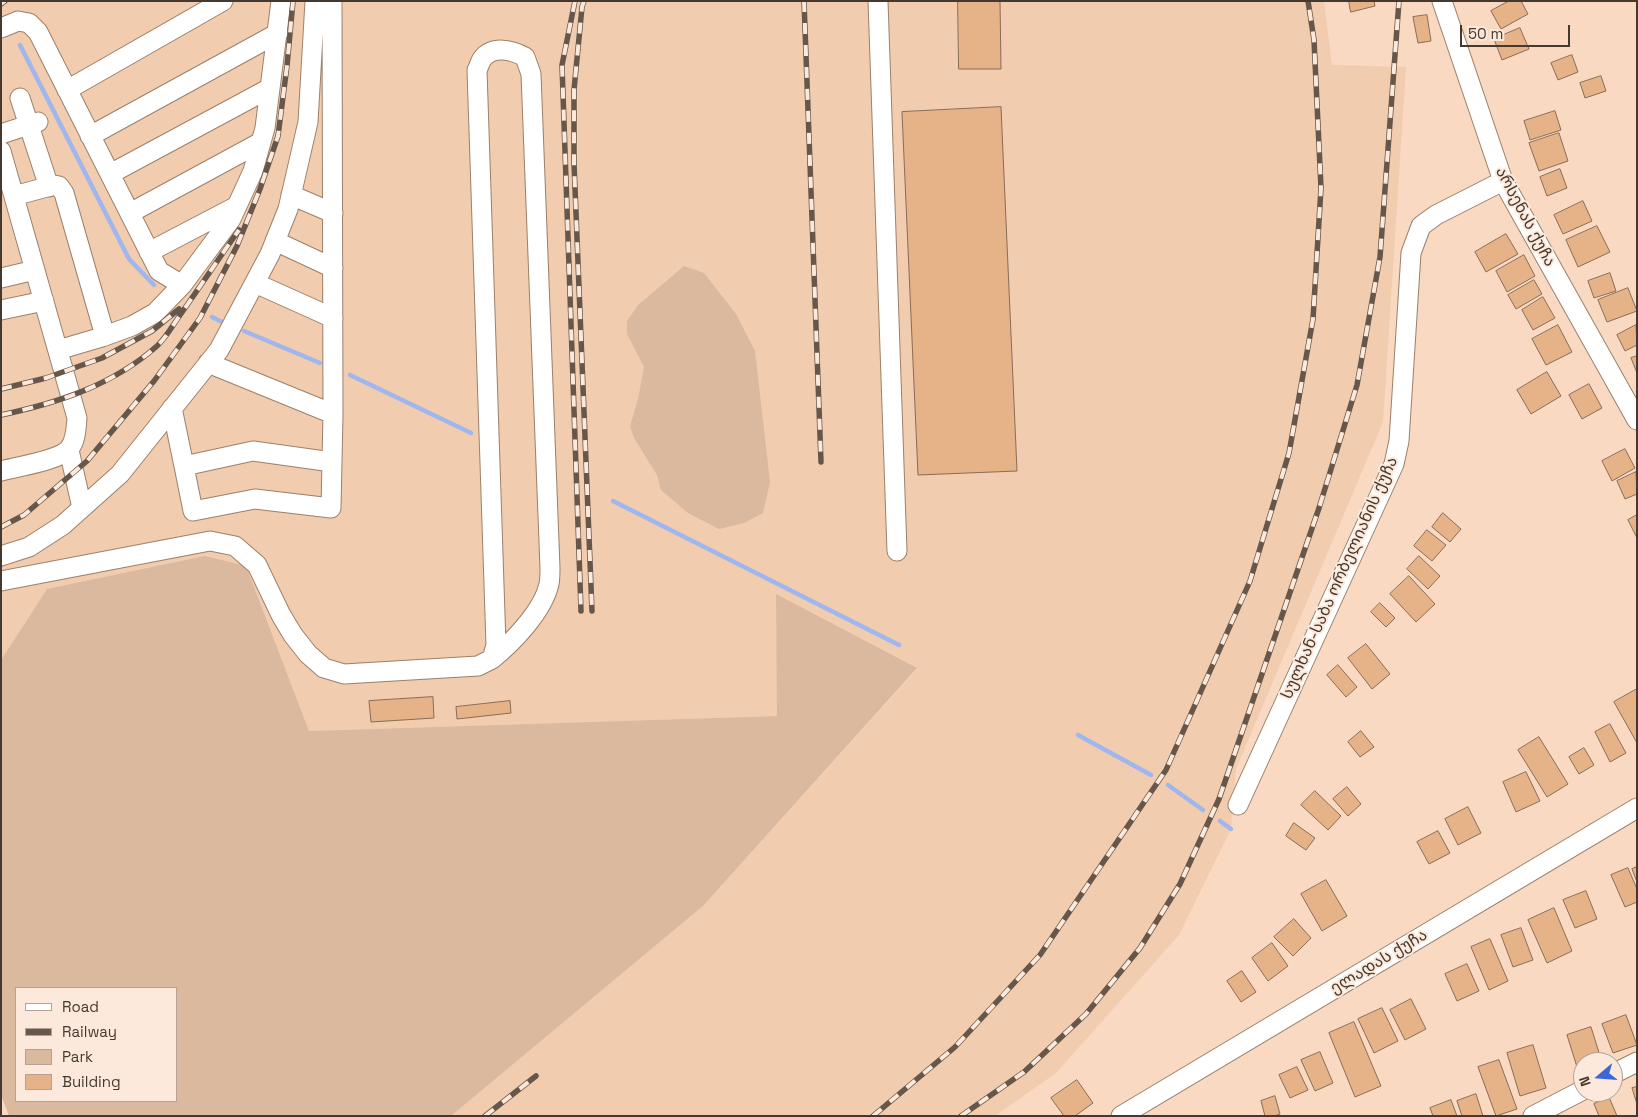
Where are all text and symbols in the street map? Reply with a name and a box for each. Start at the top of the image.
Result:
scale bar [1463,15,1573,47]
text: 50 m [1468,24,1503,43]
street label: არსენას ქუჩა [1491,164,1559,270]
street label: სულხან-საბა ორბელიანის ქუჩა [1278,454,1402,702]
street label: ელადას ქუჩა [1327,926,1431,998]
legend [15,987,178,1102]
text: Road [62,997,99,1016]
text: Railway [62,1022,117,1041]
text: Park [62,1047,93,1066]
north arrow [1573,1052,1623,1102]
text: Building [62,1072,121,1091]
text: N [1575,1074,1595,1089]

